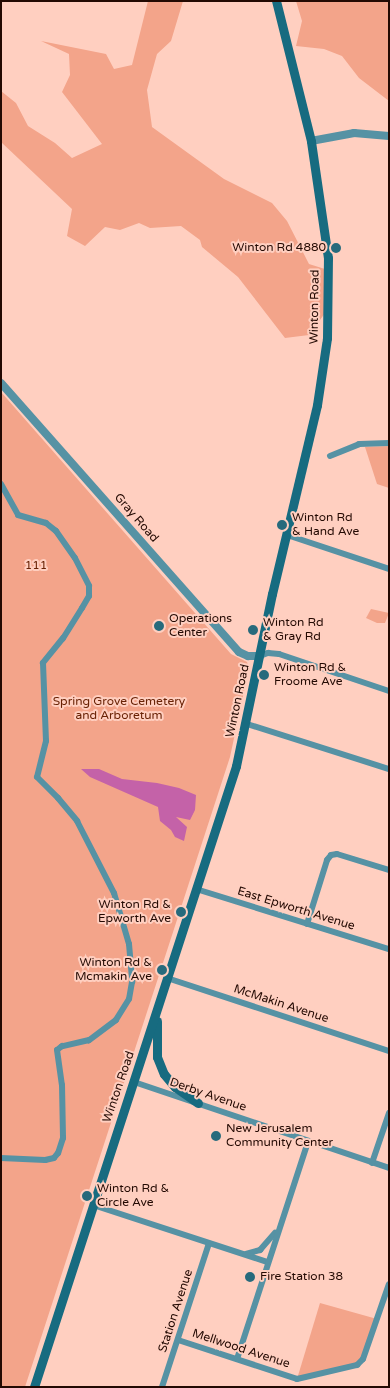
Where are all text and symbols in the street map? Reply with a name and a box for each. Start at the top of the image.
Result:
place label: Winton Rd 4880 [232,241,326,255]
marker: Winton Rd 4880 [330,242,342,254]
street label: Winton Road [307,270,323,344]
street label: Gray Road [111,491,161,545]
place label: Winton Rd & Hand Ave [292,511,359,539]
marker: Winton Rd & Hand Ave [276,519,288,531]
park label: 111 [25,559,47,573]
place label: Operations Center [169,612,232,640]
place label: Winton Rd & Gray Rd [263,616,324,644]
marker: Operations Center [153,620,165,632]
marker: Winton Rd & Gray Rd [247,624,259,636]
place label: Winton Rd & Froome Ave [274,661,346,689]
street label: Winton Road [223,663,253,739]
marker: Winton Rd & Froome Ave [258,669,270,681]
park label: Spring Grove Cemetery and Arboretum [53,695,185,723]
street label: East Epworth Avenue [236,884,356,934]
place label: Winton Rd & Epworth Ave [98,898,171,926]
marker: Winton Rd & Epworth Ave [175,906,187,918]
place label: Winton Rd & Mcmakin Ave [75,956,152,984]
marker: Winton Rd & Mcmakin Ave [156,964,168,976]
street label: McMakin Avenue [232,982,330,1026]
street label: Winton Road [100,1049,138,1125]
street label: Derby Avenue [168,1075,248,1115]
place label: New Jerusalem Community Center [226,1122,333,1150]
marker: New Jerusalem Community Center [210,1130,222,1142]
place label: Winton Rd & Circle Ave [97,1182,169,1210]
marker: Winton Rd & Circle Ave [81,1190,93,1202]
street label: Station Avenue [156,1268,196,1354]
place label: Fire Station 38 [260,1270,343,1284]
marker: Fire Station 38 [244,1271,256,1283]
street label: Mellwood Avenue [190,1326,292,1372]

